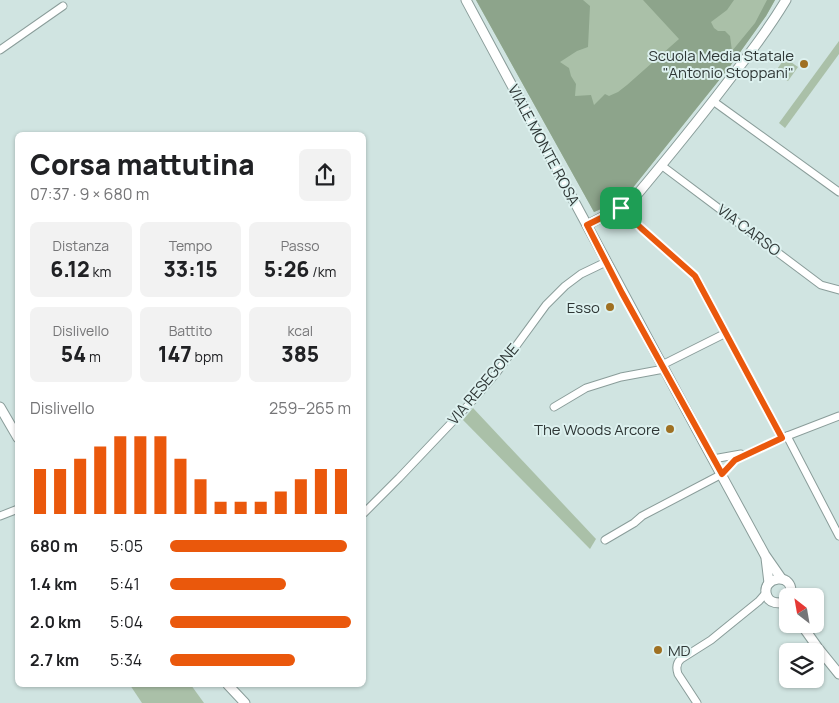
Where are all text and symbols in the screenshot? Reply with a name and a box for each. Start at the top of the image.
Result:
place label: Scuola Media Statale "Antonio Stoppani" [649,45,794,83]
marker: Scuola Media Statale "Antonio Stoppani" [798,58,810,70]
street label: VIALE MONTE ROSA [503,81,585,210]
text: Corsa mattutina [30,145,254,183]
button: share [299,149,351,201]
text: 07:37 · 9 × 680 m [30,183,149,205]
pin [600,187,642,229]
icon: arrive [607,194,635,222]
street label: VIA CARSO [713,199,785,261]
text: Distanza [53,236,109,255]
text: Tempo [169,236,212,255]
text: Passo [281,236,320,255]
text: 6.12 [50,255,90,283]
text: 33:15 [163,255,218,283]
text: 5:26 [264,255,309,283]
text: km [90,262,111,281]
text: /km [309,262,336,281]
place label: Esso [567,297,600,318]
marker: Esso [604,301,616,313]
text: Dislivello [53,321,109,340]
text: Battito [169,321,212,340]
text: kcal [287,321,313,340]
street label: VIA RESEGONE [443,339,523,429]
text: 54 [61,340,86,368]
text: 147 [158,340,192,368]
text: 385 [281,340,319,368]
text: m [86,347,101,366]
text: bpm [192,347,223,366]
text: Dislivello [30,397,94,419]
text: 259–265 m [269,397,351,419]
place label: The Woods Arcore [534,419,660,440]
marker: The Woods Arcore [664,423,676,435]
text: 680 m [30,535,78,557]
text: 5:05 [110,535,143,557]
text: 1.4 km [30,573,77,595]
text: 5:41 [110,573,140,595]
north arrow [779,588,824,632]
map controls [779,588,824,688]
text: 2.0 km [30,611,81,633]
text: 5:04 [110,611,143,633]
place label: MD [668,640,691,661]
button: layers [779,643,824,688]
marker: MD [652,644,664,656]
text: 2.7 km [30,649,79,671]
text: 5:34 [110,649,142,671]

